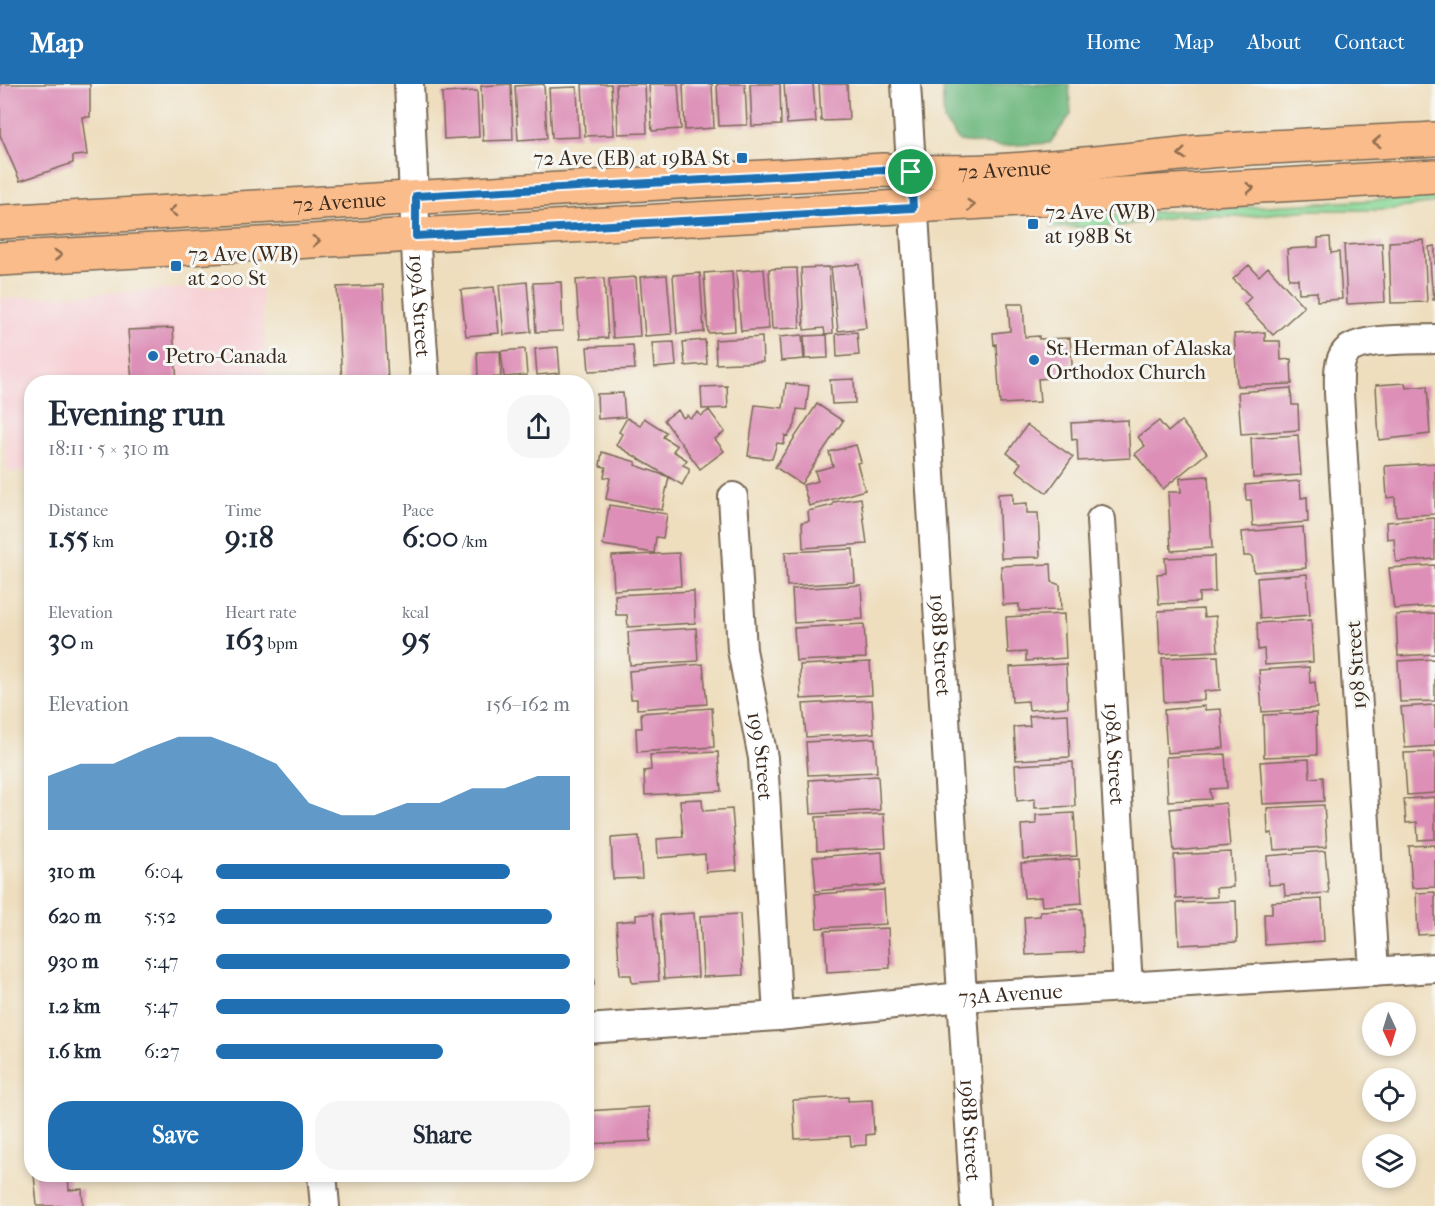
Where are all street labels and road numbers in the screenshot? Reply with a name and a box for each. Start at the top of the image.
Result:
street label: 72 Avenue [958,155,1052,184]
street label: 72 Avenue [292,187,387,217]
street label: 199A Street [404,254,435,358]
street label: 198B Street [925,593,956,697]
street label: 198 Street [1341,619,1371,710]
street label: 198A Street [1100,702,1129,806]
street label: 199 Street [742,710,777,802]
street label: 73A Avenue [957,979,1063,1009]
street label: 198B Street [955,1078,985,1183]

